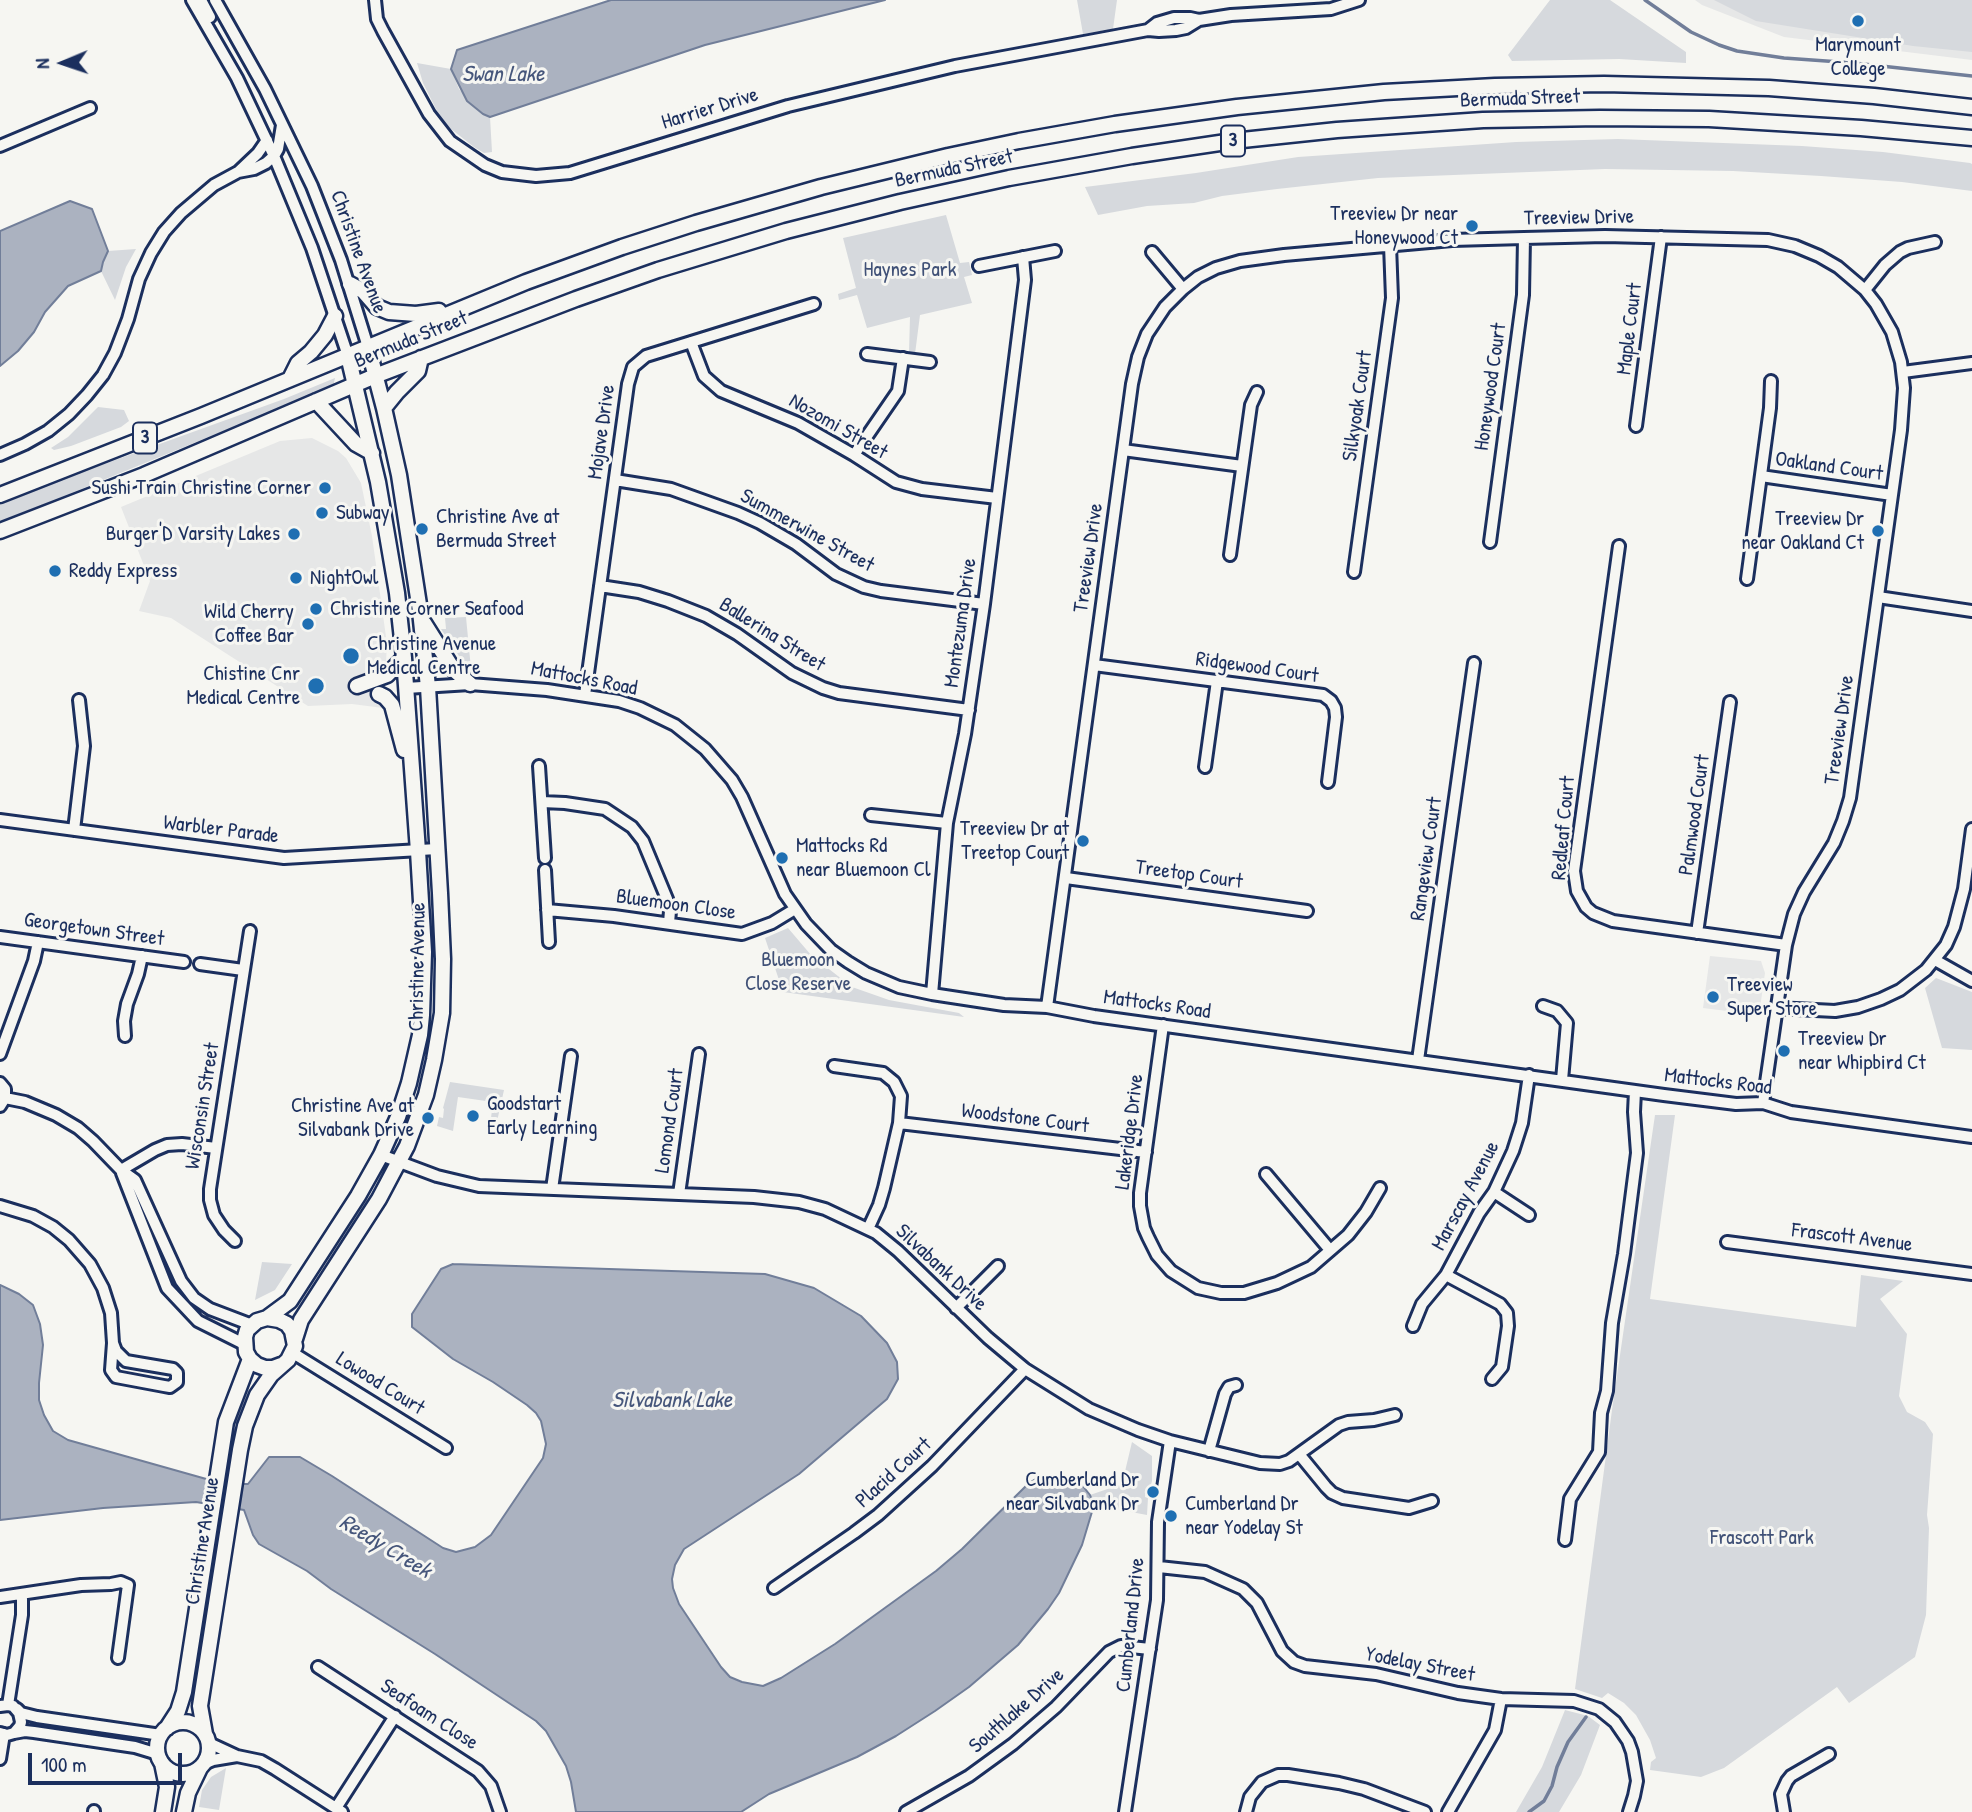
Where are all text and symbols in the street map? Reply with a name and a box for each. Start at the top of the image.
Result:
marker: Marymount College [1850,13,1866,29]
north arrow [28,28,98,98]
place label: Marymount College [1815,32,1901,82]
text: N [29,58,55,69]
water label: Swan Lake [462,61,544,89]
street label: Harrier Drive [659,82,761,136]
street label: Bermuda Street [1460,84,1580,114]
road number: 3 [1221,125,1245,156]
street label: Bermuda Street [893,144,1015,194]
street label: Christine Avenue [324,187,392,317]
place label: Treeview Dr near Honeywood Ct [1330,201,1458,251]
street label: Treeview Drive [1524,204,1634,232]
marker: Treeview Dr near Honeywood Ct [1464,218,1480,234]
park label: Haynes Park [864,257,956,283]
street label: Maple Court [1612,282,1648,376]
street label: Bermuda Street [351,306,471,374]
street label: Honeywood Court [1470,322,1512,452]
street label: Silkyoak Court [1338,349,1378,463]
street label: Mojave Drive [583,383,621,481]
street label: Nozomi Street [784,389,892,465]
road number: 3 [133,422,157,453]
street label: Oakland Court [1773,447,1885,487]
place label: Sushi Train Christine Corner [92,475,311,501]
marker: Sushi Train Christine Corner [317,480,333,496]
street label: Summerwine Street [736,484,878,578]
place label: Subway [336,500,390,526]
street label: Treeview Drive [1069,502,1109,614]
place label: Christine Ave at Bermuda Street [436,504,559,554]
marker: Subway [314,505,330,521]
place label: Treeview Dr near Oakland Ct [1741,506,1864,556]
place label: Burger'D Varsity Lakes [106,521,280,547]
marker: Christine Ave at Bermuda Street [414,521,430,537]
marker: Treeview Dr near Oakland Ct [1870,523,1886,539]
marker: Burger'D Varsity Lakes [286,526,302,542]
street label: Montezuma Drive [939,557,983,689]
place label: Reddy Express [69,558,177,584]
marker: Reddy Express [47,563,63,579]
place label: NightOwl [310,565,378,591]
marker: NightOwl [288,570,304,586]
street label: Ballerina Street [714,592,830,678]
place label: Christine Corner Seafood [330,596,524,622]
place label: Wild Cherry Coffee Bar [204,599,294,649]
marker: Christine Corner Seafood [308,601,324,617]
marker: Wild Cherry Coffee Bar [300,616,316,632]
place label: Christine Avenue Medical Centre [367,631,496,681]
marker: Christine Avenue Medical Centre [341,646,361,666]
street label: Ridgewood Court [1194,647,1320,689]
street label: Mattocks Road [529,656,639,702]
place label: Chistine Cnr Medical Centre [186,661,300,711]
street label: Treeview Drive [1820,674,1860,786]
marker: Chistine Cnr Medical Centre [306,676,326,696]
street label: Palmwood Court [1674,753,1716,877]
street label: Redleaf Court [1547,775,1581,881]
street label: Rangeview Court [1406,796,1448,922]
street label: Warbler Parade [162,810,280,850]
place label: Treeview Dr at Treetop Court [960,816,1069,866]
place label: Mattocks Rd near Bluemoon Cl [796,833,931,883]
marker: Treeview Dr at Treetop Court [1075,833,1091,849]
marker: Mattocks Rd near Bluemoon Cl [774,850,790,866]
street label: Treetop Court [1134,855,1244,895]
street label: Bluemoon Close [615,884,737,926]
street label: Christine Avenue [404,902,432,1032]
street label: Georgetown Street [22,908,166,952]
park label: Bluemoon Close Reserve [745,947,851,997]
place label: Treeview Super Store [1727,972,1817,1022]
street label: Mattocks Road [1102,985,1212,1025]
marker: Treeview Super Store [1705,989,1721,1005]
place label: Treeview Dr near Whipbird Ct [1798,1026,1926,1076]
street label: Wisconsin Street [181,1041,225,1171]
marker: Treeview Dr near Whipbird Ct [1776,1043,1792,1059]
street label: Mattocks Road [1663,1063,1773,1101]
street label: Lomond Court [650,1067,690,1175]
street label: Lakeridge Drive [1110,1073,1150,1191]
place label: Goodstart Early Learning [487,1091,597,1141]
place label: Christine Ave at Silvabank Drive [291,1093,414,1143]
street label: Woodstone Court [960,1099,1090,1139]
marker: Goodstart Early Learning [465,1108,481,1124]
marker: Christine Ave at Silvabank Drive [420,1110,436,1126]
street label: Marscay Avenue [1427,1137,1505,1255]
street label: Frascott Avenue [1790,1218,1914,1258]
street label: Silvabank Drive [890,1219,992,1317]
street label: Lowood Court [331,1347,429,1421]
water label: Silvabank Lake [612,1387,732,1415]
street label: Placid Court [851,1432,937,1514]
place label: Cumberland Dr near Silvabank Dr [1005,1467,1139,1517]
street label: Christine Avenue [180,1475,226,1607]
marker: Cumberland Dr near Silvabank Dr [1145,1484,1161,1500]
place label: Cumberland Dr near Yodelay St [1185,1491,1303,1541]
marker: Cumberland Dr near Yodelay St [1163,1508,1179,1524]
water label: Reedy Creek [334,1509,436,1585]
park label: Frascott Park [1710,1525,1814,1551]
street label: Cumberland Drive [1111,1556,1151,1694]
street label: Yodelay Street [1363,1642,1477,1688]
street label: Southlake Drive [964,1663,1070,1759]
street label: Seafoam Close [375,1674,483,1756]
scale bar [32,1738,186,1782]
text: 100 m [41,1750,87,1779]

